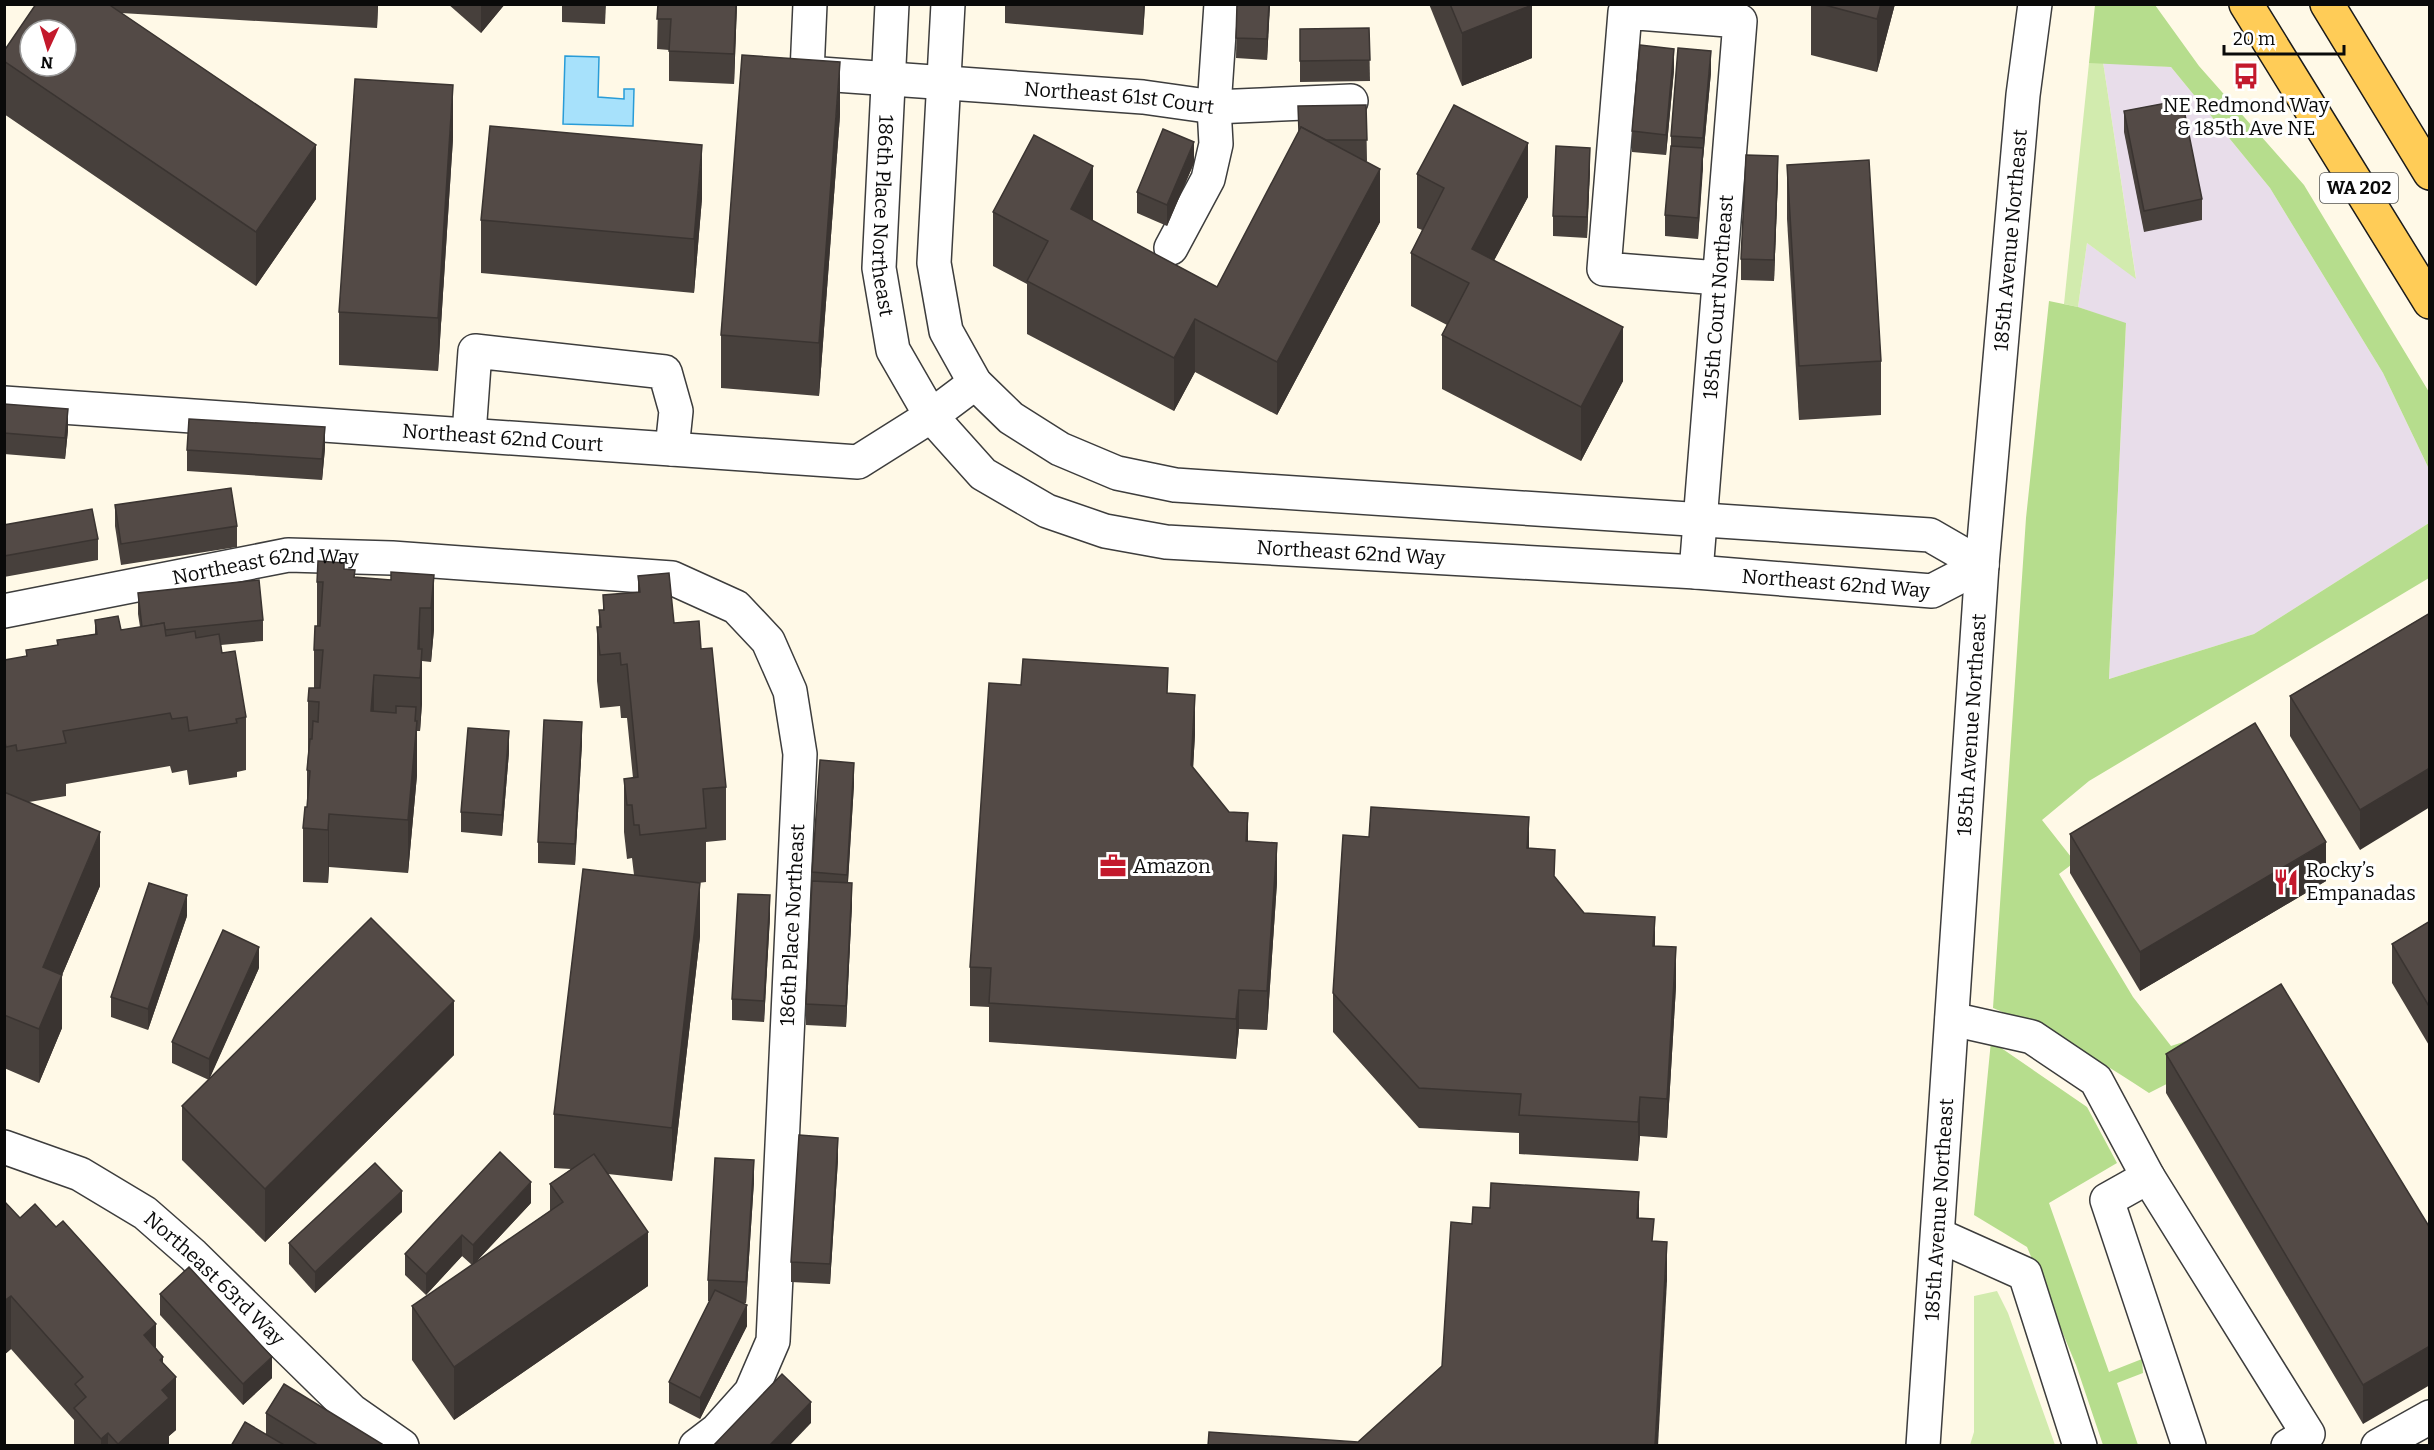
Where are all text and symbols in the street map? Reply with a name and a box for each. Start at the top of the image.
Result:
north arrow [18,18,78,78]
scale bar [2224,18,2344,56]
text: 20 m [2233,28,2275,50]
text: N [40,53,54,72]
bus stop icon: NE Redmond Way & 185th Ave NE [2231,61,2261,91]
street label: Northeast 61st Court [1023,77,1215,119]
place label: NE Redmond Way & 185th Ave NE [2163,93,2330,140]
street label: 186th Place Northeast [867,114,899,318]
street label: 185th Avenue Northeast [1989,128,2032,352]
road number: WA 202 [2320,173,2398,203]
street label: 185th Court Northeast [1698,194,1738,400]
street label: Northeast 62nd Court [402,419,604,456]
street label: Northeast 62nd Way [1256,535,1446,570]
street label: Northeast 62nd Way [170,543,360,590]
street label: Northeast 62nd Way [1741,564,1931,603]
street label: 185th Avenue Northeast [1952,613,1991,837]
street label: 186th Place Northeast [775,823,809,1027]
office icon: Amazon [1098,851,1128,881]
place label: Amazon [1133,854,1211,878]
place label: Rocky’s Empanadas [2306,858,2416,905]
restaurant icon: Rocky’s Empanadas [2271,867,2301,897]
street label: 185th Avenue Northeast [1919,1098,1958,1321]
street label: Northeast 63rd Way [140,1206,290,1351]

